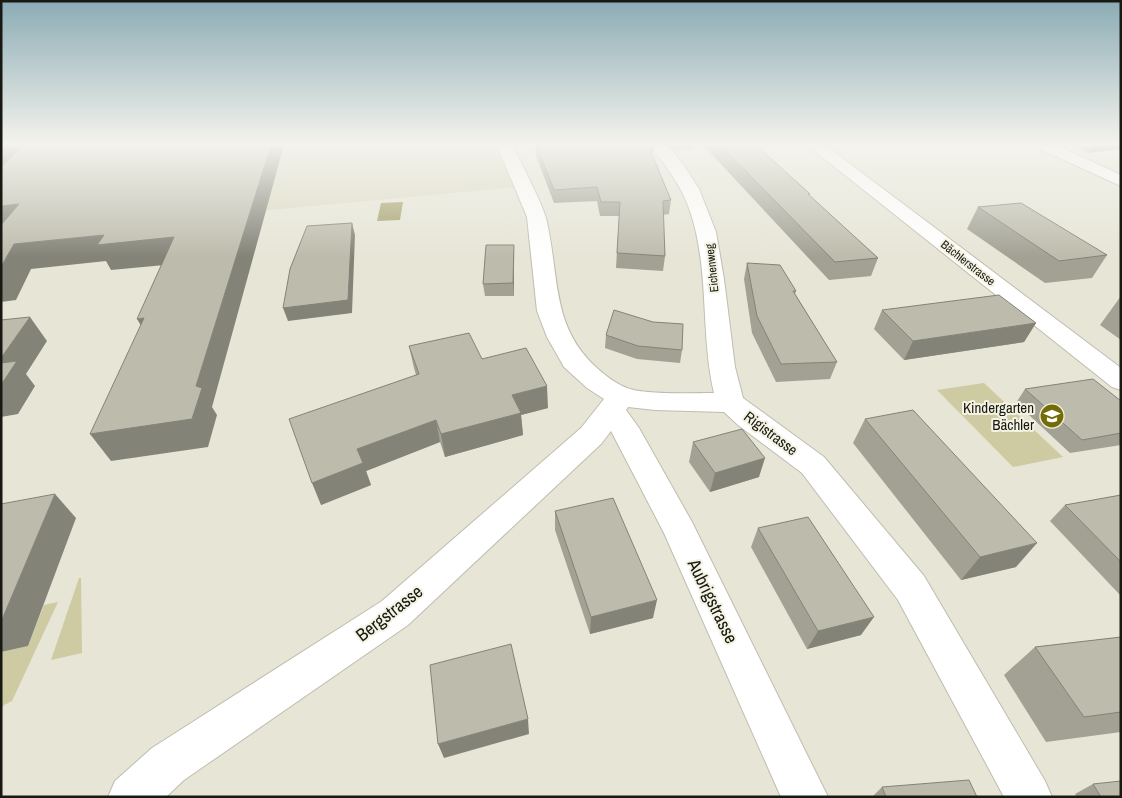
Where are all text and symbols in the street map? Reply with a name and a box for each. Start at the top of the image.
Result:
street label: Bächlerstrasse [937,237,999,289]
street label: Eichenweg [701,242,723,293]
place label: Kindergarten Bächler [963,397,1034,435]
school or university icon: Kindergarten Bächler [1039,403,1065,429]
street label: Rigistrasse [740,406,802,460]
street label: Aubrigstrasse [681,554,744,647]
street label: Bergstrasse [350,579,428,647]

